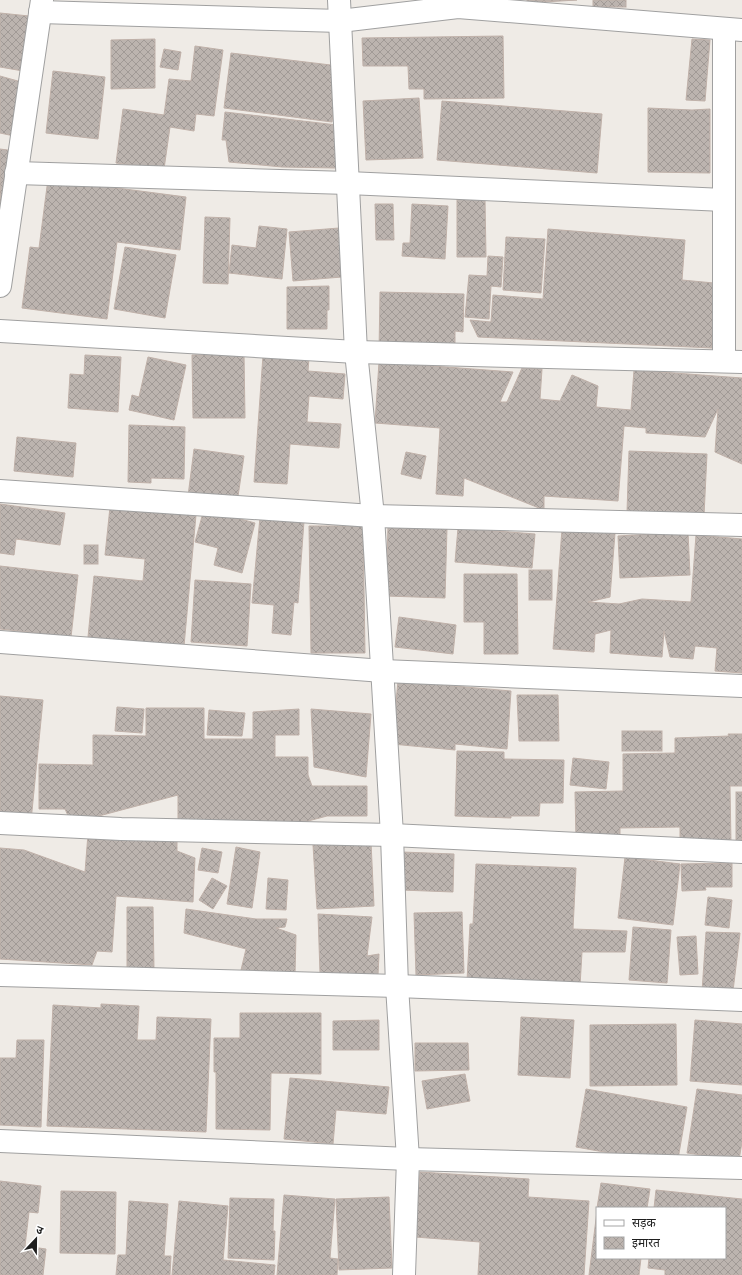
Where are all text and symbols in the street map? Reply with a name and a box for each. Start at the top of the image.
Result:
legend [596,1207,726,1259]
text: सड़क [632,1215,657,1230]
north arrow [16,1219,56,1259]
text: उ [35,1222,46,1237]
text: इमारत [632,1235,661,1250]

